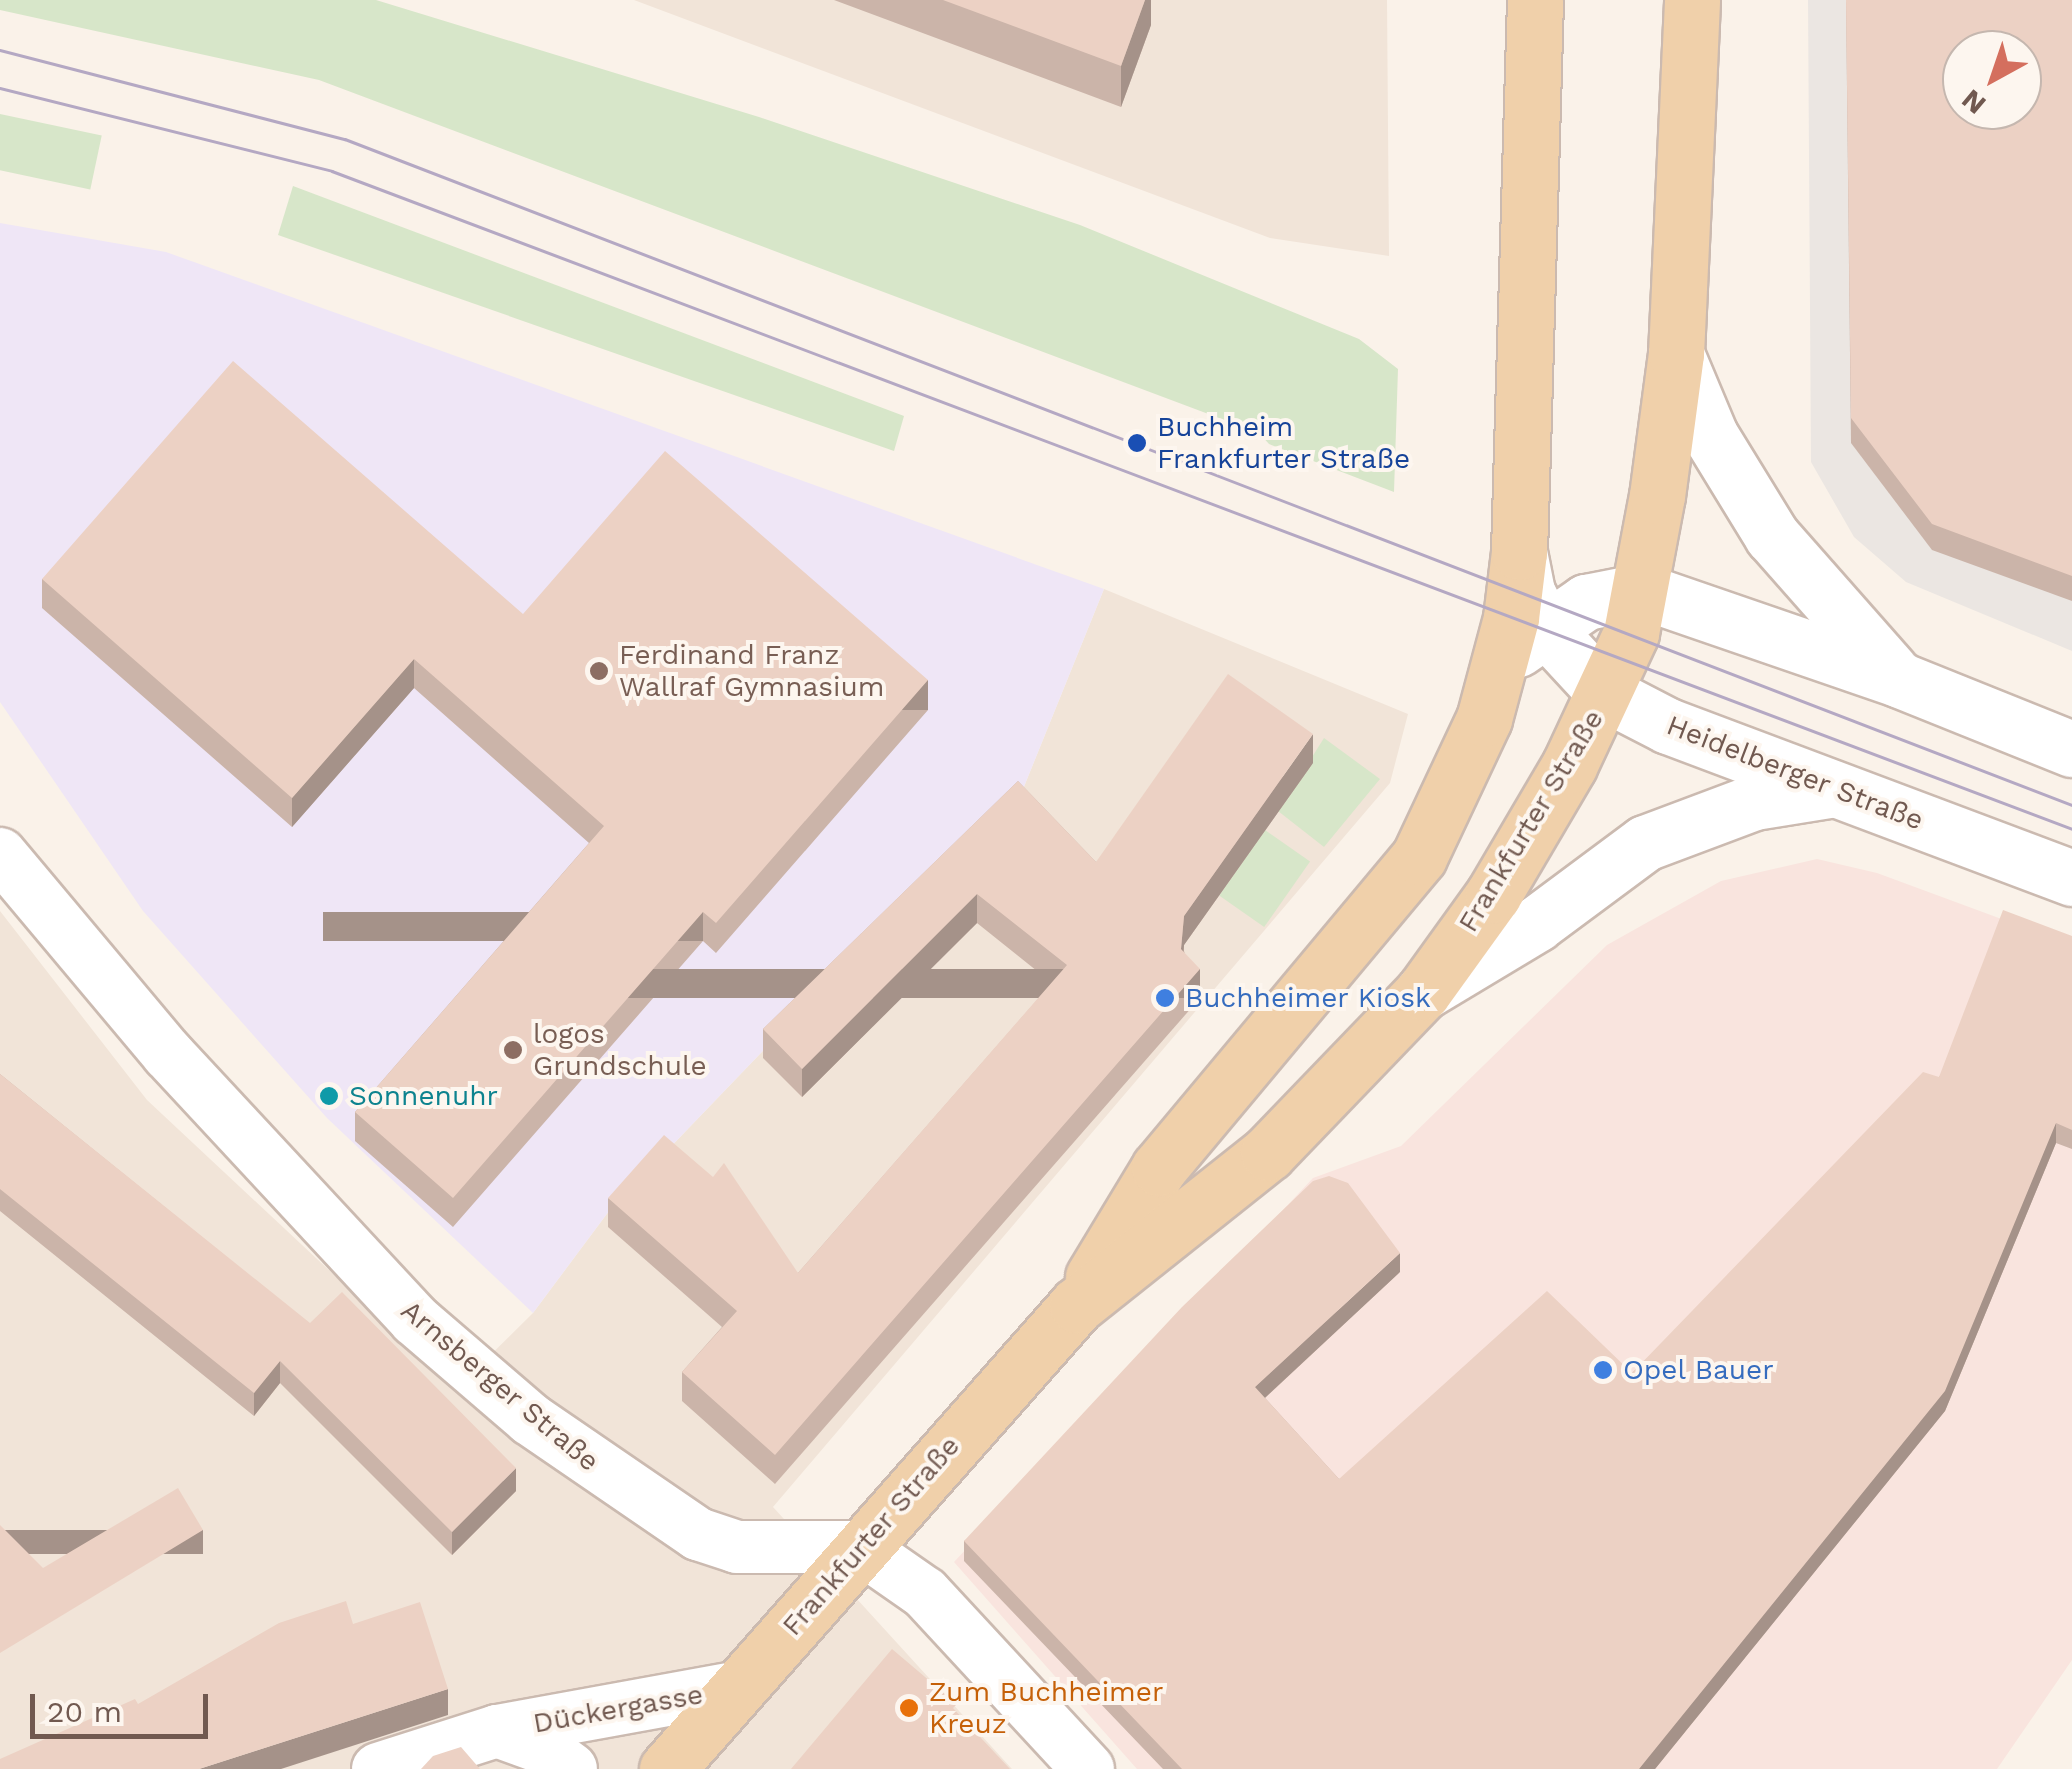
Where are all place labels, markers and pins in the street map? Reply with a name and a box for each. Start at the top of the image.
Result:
place label: Buchheim Frankfurter Straße [1157,410,1411,476]
marker: Buchheim Frankfurter Straße [1126,432,1148,454]
place label: Ferdinand Franz Wallraf Gymnasium [619,638,886,704]
marker: Ferdinand Franz Wallraf Gymnasium [588,660,610,682]
place label: Buchheimer Kiosk [1185,981,1432,1015]
marker: Buchheimer Kiosk [1154,987,1176,1009]
place label: logos Grundschule [533,1017,707,1083]
marker: logos Grundschule [502,1039,524,1061]
place label: Sonnenuhr [349,1079,498,1113]
marker: Sonnenuhr [318,1085,340,1107]
place label: Opel Bauer [1623,1353,1775,1387]
marker: Opel Bauer [1592,1359,1614,1381]
place label: Zum Buchheimer Kreuz [929,1675,1163,1741]
marker: Zum Buchheimer Kreuz [898,1697,920,1719]

